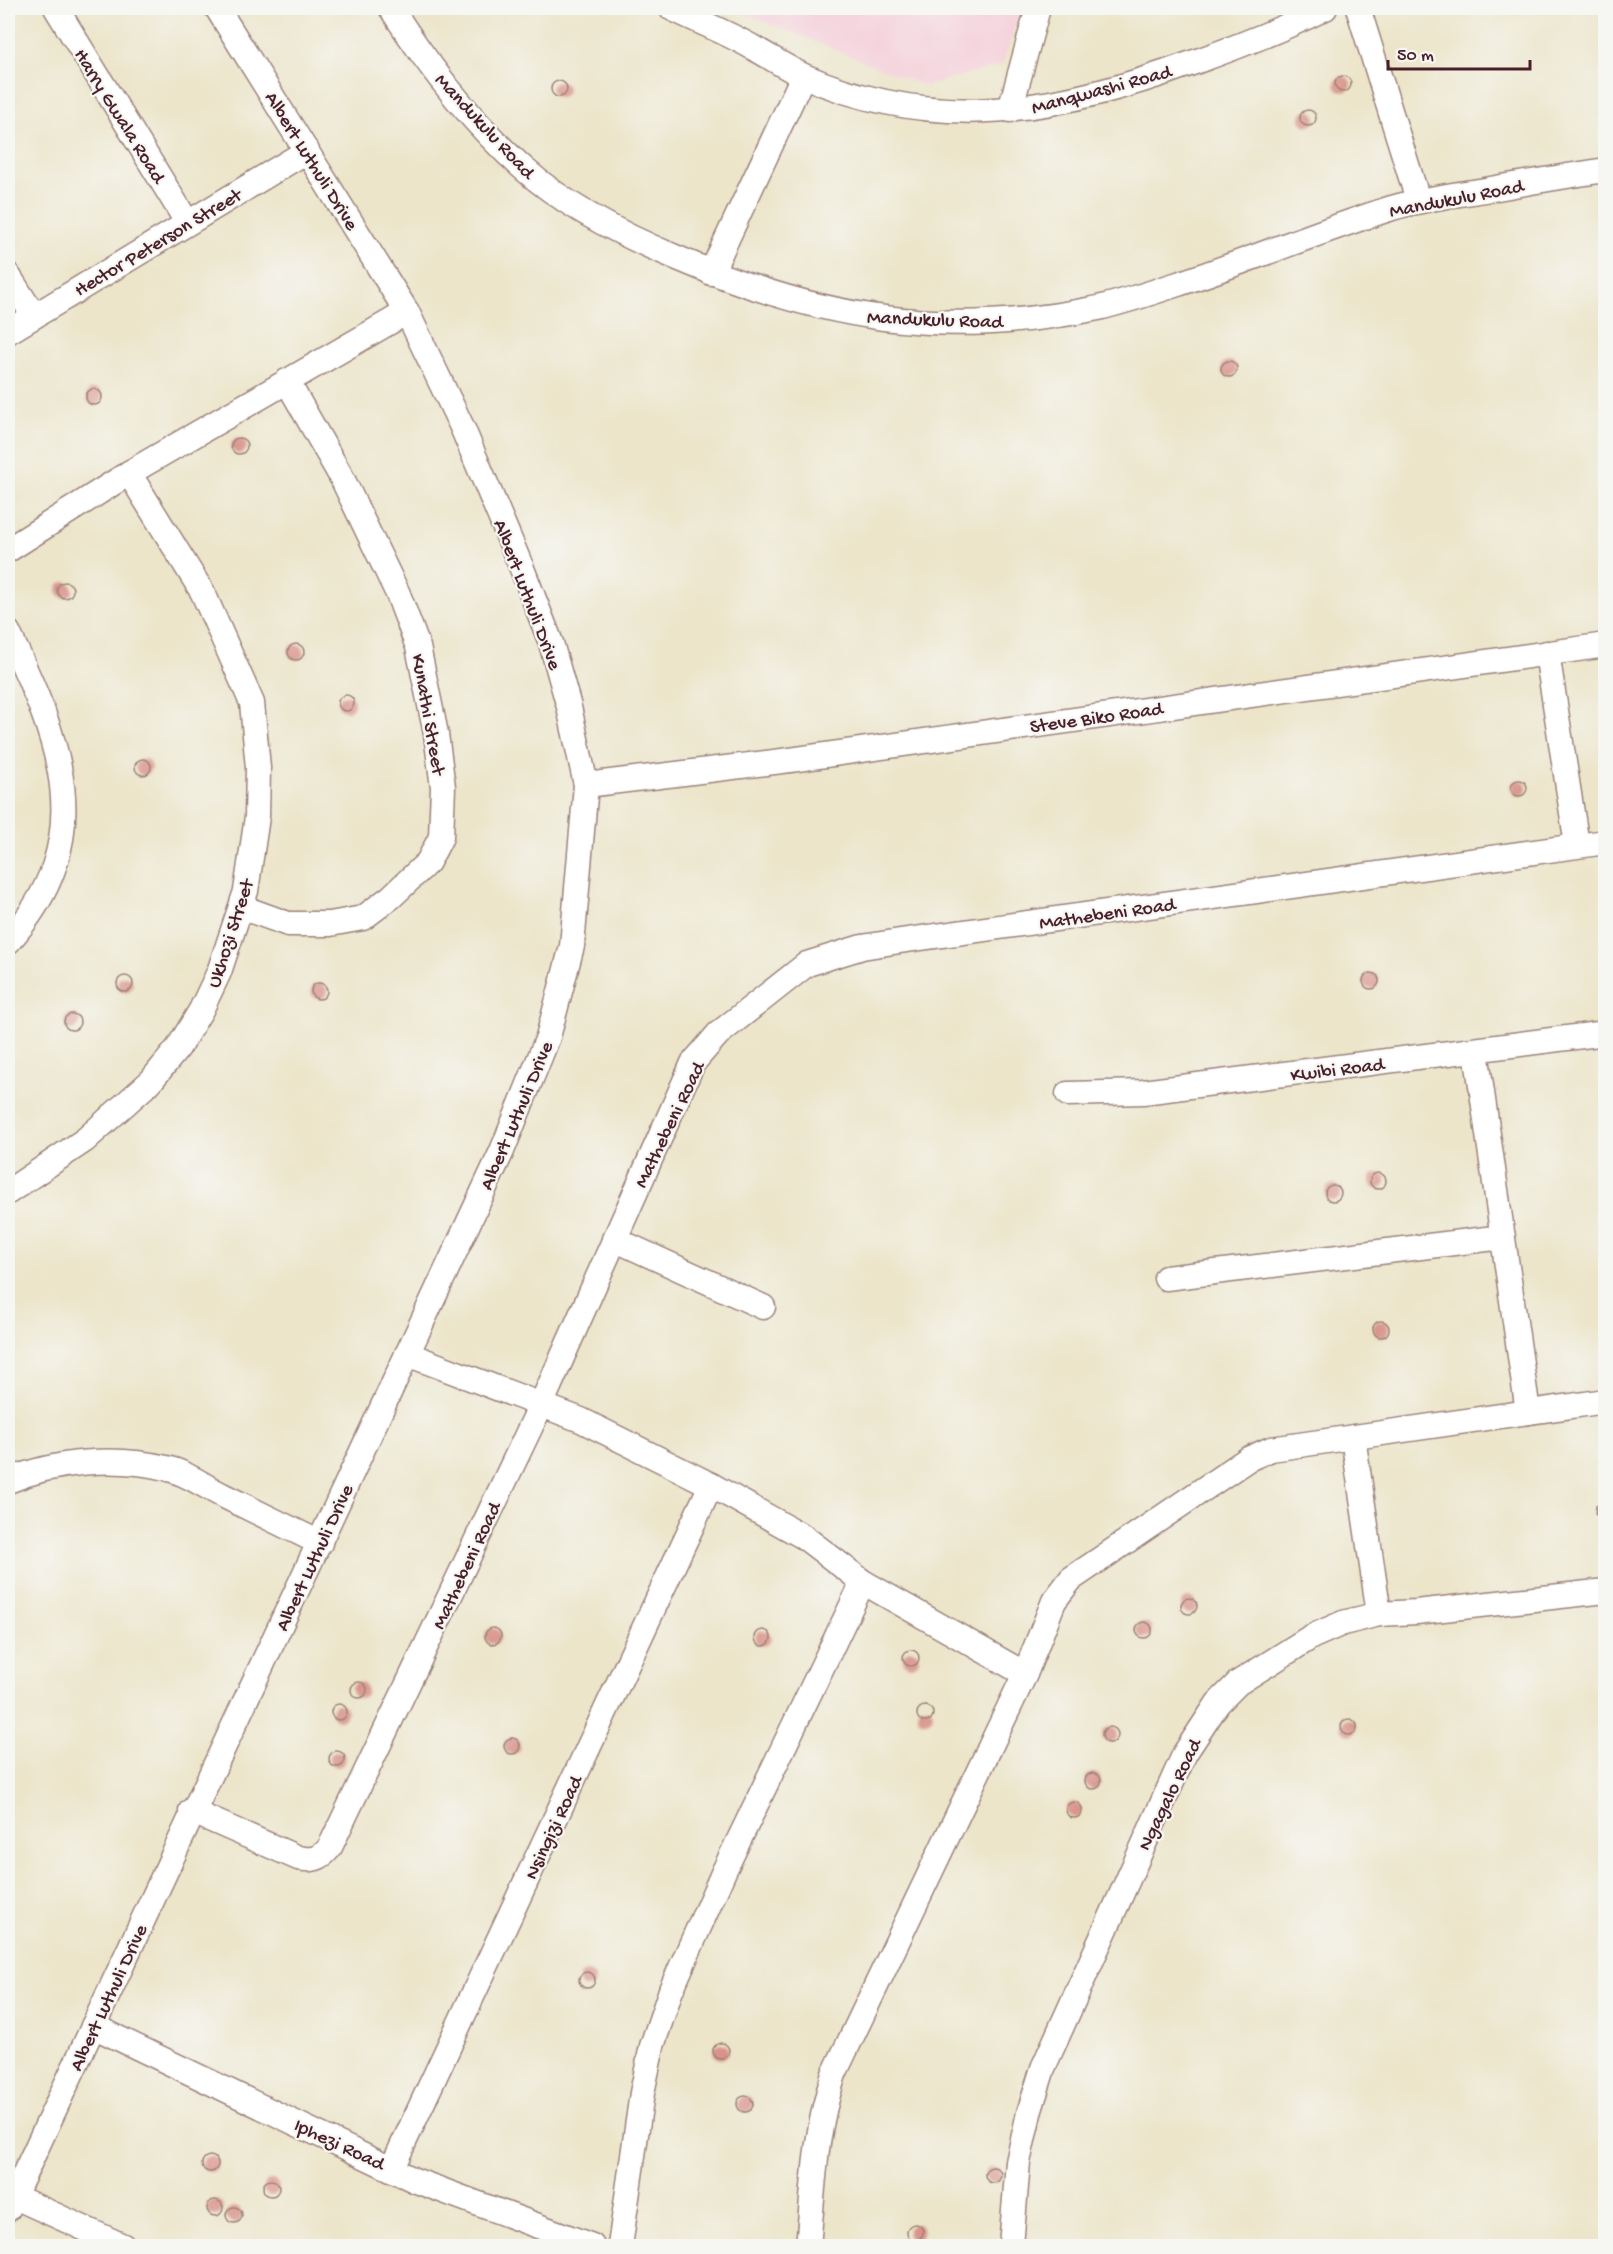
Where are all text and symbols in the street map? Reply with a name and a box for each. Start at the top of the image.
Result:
scale bar [1388,33,1530,71]
street label: Harry Gwala Road [67,45,170,190]
text: 50 m [1397,46,1434,67]
street label: Manqwashi Road [1029,61,1177,121]
street label: Mandukulu Road [429,70,540,187]
street label: Albert Luthuli Drive [258,88,362,236]
street label: Mandukulu Road [1388,176,1528,225]
street label: Hector Peterson Street [71,184,248,303]
street label: Mandukulu Road [866,308,1006,335]
street label: Albert Luthuli Drive [486,517,565,674]
street label: Kunathi Street [405,652,449,779]
street label: Steve Biko Road [1029,698,1167,740]
street label: Ukhozi Street [204,875,261,991]
street label: Mathebeni Road [1038,894,1179,936]
street label: Albert Luthuli Drive [477,1038,560,1194]
street label: Kwibi Road [1289,1054,1388,1089]
street label: Mathebeni Road [631,1057,713,1192]
street label: Albert Luthuli Drive [272,1481,361,1635]
street label: Mathebeni Road [429,1497,509,1634]
street label: Ngagalo Road [1134,1734,1209,1855]
street label: Nsingizi Road [521,1771,590,1884]
street label: Albert Luthuli Drive [66,1921,155,2075]
street label: Iphezi Road [290,2115,390,2178]

